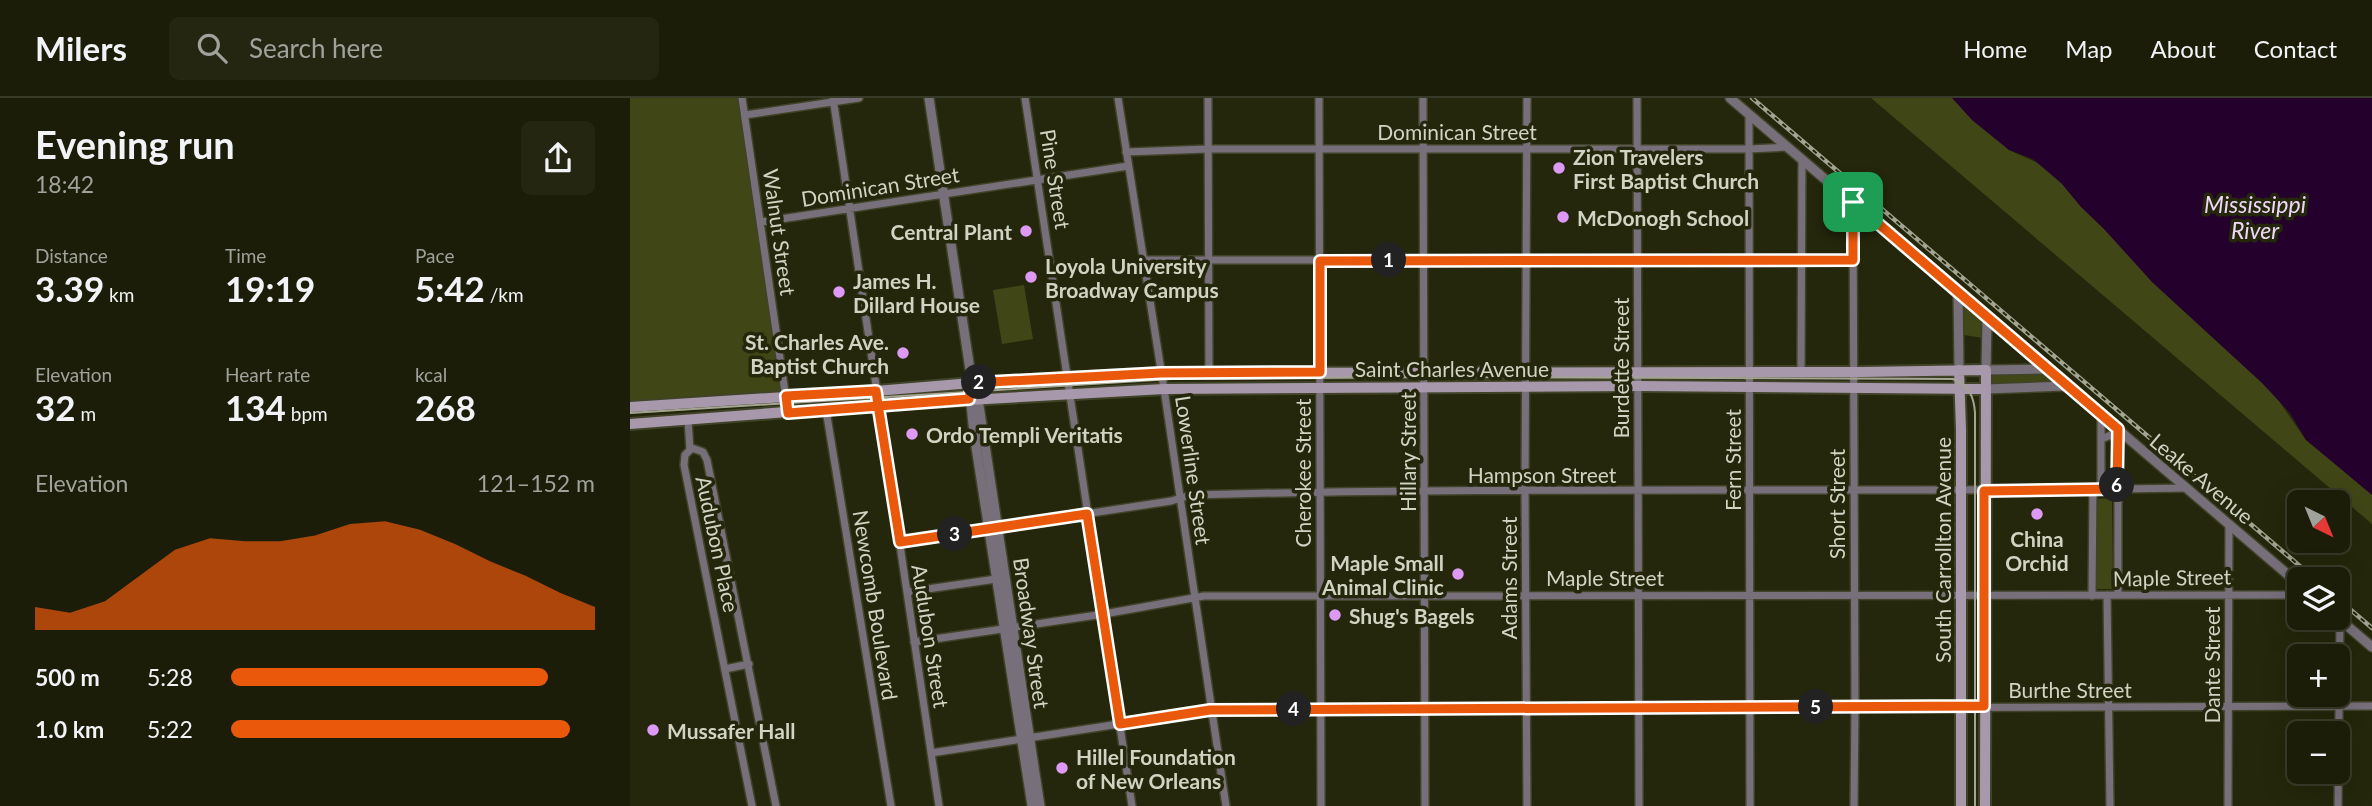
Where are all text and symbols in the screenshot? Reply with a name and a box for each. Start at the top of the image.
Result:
search box [169,17,659,80]
text: Milers [35,28,127,68]
icon: search [193,29,231,67]
text: Search here [249,32,383,64]
text: Home [1963,34,2027,63]
text: Map [2065,34,2113,63]
text: About [2151,34,2216,63]
text: Contact [2254,34,2337,63]
street label: Dominican Street [1377,119,1537,144]
text: Evening run [35,121,235,167]
button: share [521,121,595,195]
street label: Pine Street [1036,127,1076,231]
place label: Zion Travelers First Baptist Church [1573,144,1759,193]
marker: Zion Travelers First Baptist Church [1551,160,1567,176]
street label: Dominican Street [799,161,961,211]
street label: Walnut Street [759,167,801,297]
text: 18:42 [35,170,94,198]
pin [1823,172,1883,232]
icon: arrive [1834,183,1872,221]
water label: Mississippi River [2204,190,2306,244]
place label: McDonogh School [1577,205,1749,230]
marker: McDonogh School [1555,209,1571,225]
place label: Central Plant [891,219,1012,244]
marker: Central Plant [1018,223,1034,239]
pin: 1 [1372,242,1406,278]
text: Distance [35,244,108,267]
text: Time [225,244,266,267]
text: Pace [415,244,454,267]
text: 1 [1383,248,1394,271]
place label: Loyola University Broadway Campus [1045,253,1219,302]
text: 3.39 [35,267,104,309]
text: 19:19 [225,267,315,309]
text: 5:42 [415,267,485,309]
place label: James H. Dillard House [853,268,980,317]
marker: Loyola University Broadway Campus [1023,269,1039,285]
text: km [104,283,134,306]
text: /km [485,283,524,306]
marker: James H. Dillard House [831,284,847,300]
street label: Burdette Street [1608,297,1633,439]
place label: St. Charles Ave. Baptist Church [745,329,889,378]
marker: St. Charles Ave. Baptist Church [895,345,911,361]
street label: Saint Charles Avenue [1355,356,1549,381]
text: Elevation [35,363,112,386]
text: Heart rate [225,363,310,386]
text: kcal [415,363,447,386]
pin: 2 [962,364,996,400]
text: 2 [973,370,984,393]
text: 32 [35,386,76,428]
text: 134 [225,386,286,428]
text: 268 [415,386,476,428]
street label: Hillary Street [1395,392,1420,512]
street label: Lowerline Street [1171,394,1217,547]
street label: Cherokee Street [1290,398,1315,547]
text: m [76,402,96,425]
text: bpm [286,402,328,425]
street label: Fern Street [1720,408,1745,511]
place label: Ordo Templi Veritatis [926,422,1123,447]
marker: Ordo Templi Veritatis [904,426,920,442]
street label: Leake Avenue [2145,428,2259,528]
street label: South Carrollton Avenue [1930,437,1955,663]
street label: Short Street [1824,448,1849,559]
street label: Hampson Street [1468,462,1617,487]
pin: 6 [2100,468,2134,502]
text: Elevation [35,469,128,497]
text: 121–152 m [477,469,595,497]
text: 6 [2111,473,2122,496]
street label: Audubon Place [691,474,745,614]
north arrow [2287,490,2350,553]
map controls [2287,490,2350,784]
marker: China Orchid [2029,506,2045,522]
street label: Newcomb Boulevard [849,508,903,702]
pin: 3 [938,516,972,551]
street label: Adams Street [1496,516,1521,640]
text: 3 [949,522,960,545]
place label: China Orchid [2005,526,2069,575]
place label: Maple Small Animal Clinic [1321,550,1444,599]
street label: Broadway Street [1009,556,1055,711]
street label: Audubon Street [907,562,955,710]
street label: Maple Street [2113,563,2232,591]
street label: Maple Street [1546,565,1665,590]
marker: Maple Small Animal Clinic [1450,566,1466,582]
button: layers [2287,567,2350,630]
place label: Shug's Bagels [1349,603,1475,628]
street label: Dante Street [2199,606,2224,723]
marker: Shug's Bagels [1327,607,1343,623]
button: + [2287,644,2350,707]
text: 500 m [35,663,100,691]
text: 5:28 [147,663,193,691]
street label: Burthe Street [2008,677,2132,702]
pin: 5 [1798,690,1834,724]
pin: 4 [1276,692,1312,726]
text: 5 [1810,695,1821,718]
text: 4 [1288,697,1299,720]
text: 1.0 km [35,715,104,743]
text: 5:22 [147,715,193,743]
place label: Mussafer Hall [667,718,795,743]
button: − [2287,721,2350,784]
marker: Mussafer Hall [645,722,661,738]
place label: Hillel Foundation of New Orleans [1076,744,1236,793]
marker: Hillel Foundation of New Orleans [1054,760,1070,776]

